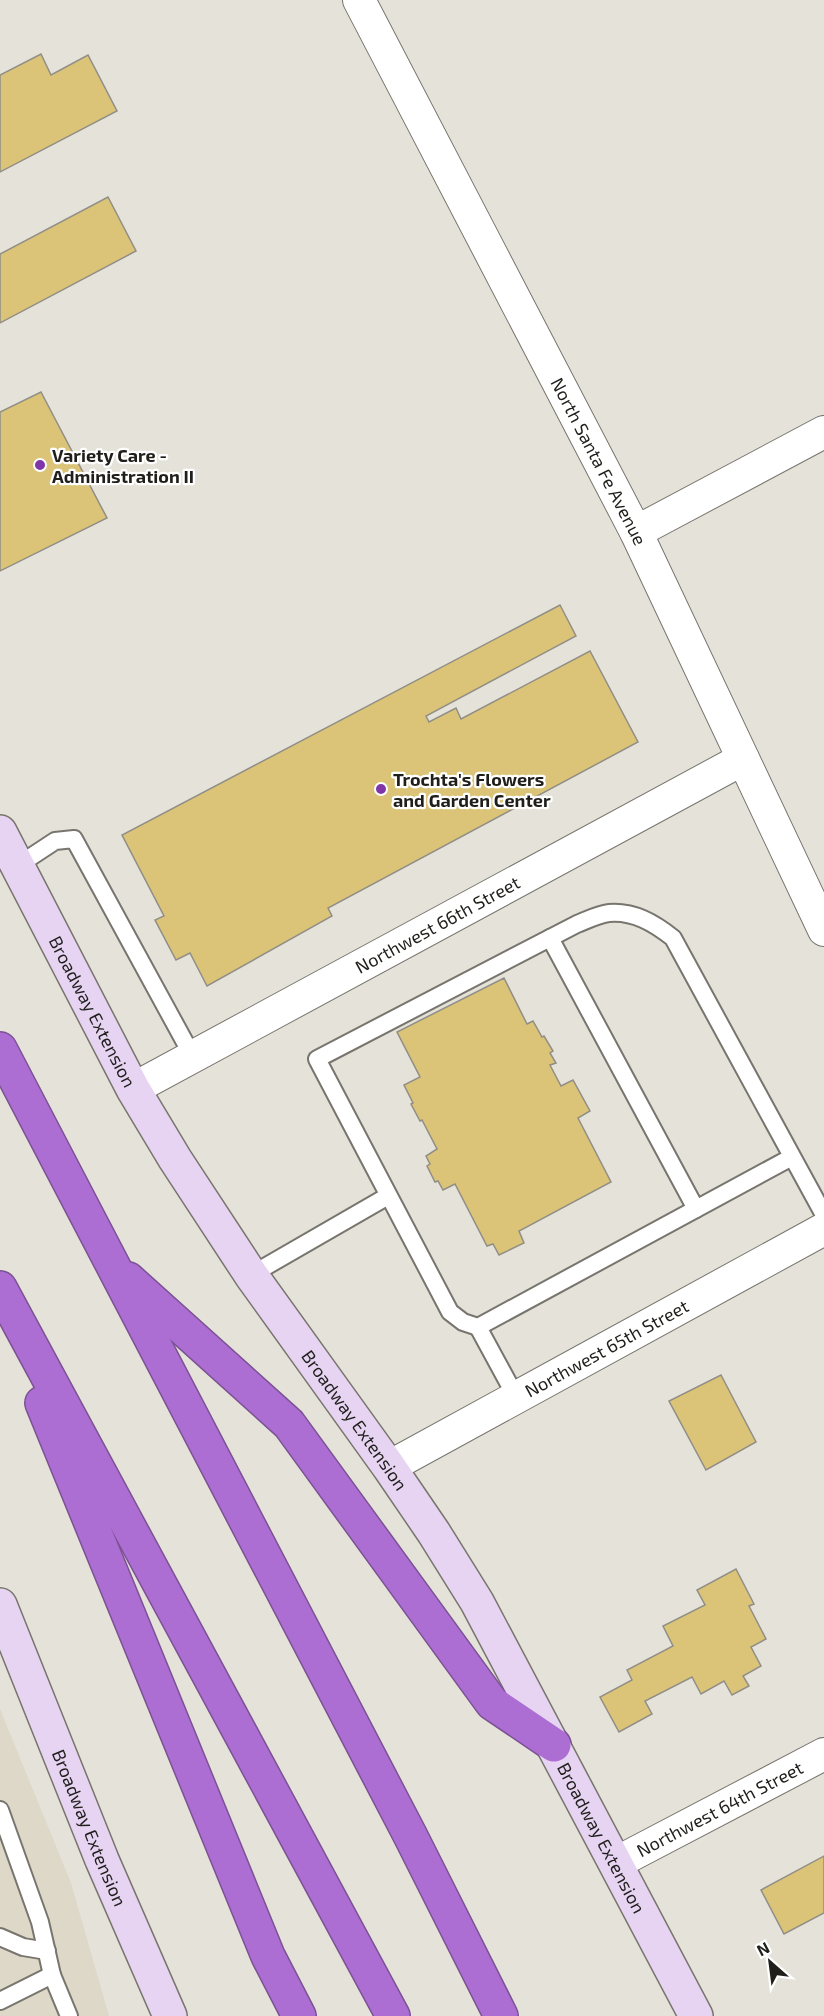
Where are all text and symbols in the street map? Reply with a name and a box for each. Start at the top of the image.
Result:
street label: North Santa Fe Avenue [546,374,652,549]
place label: Variety Care - Administration II [52,444,194,487]
marker: Variety Care - Administration II [33,458,47,472]
place label: Trochta's Flowers and Garden Center [393,768,551,811]
marker: Trochta's Flowers and Garden Center [374,782,388,796]
street label: Northwest 66th Street [351,871,524,978]
street label: Broadway Extension [45,932,141,1091]
street label: Northwest 65th Street [521,1294,692,1402]
street label: Broadway Extension [297,1345,412,1494]
street label: Broadway Extension [48,1746,132,1909]
street label: Northwest 64th Street [633,1756,807,1861]
street label: Broadway Extension [553,1759,651,1917]
north arrow [740,1932,800,1992]
text: N [753,1937,772,1959]

